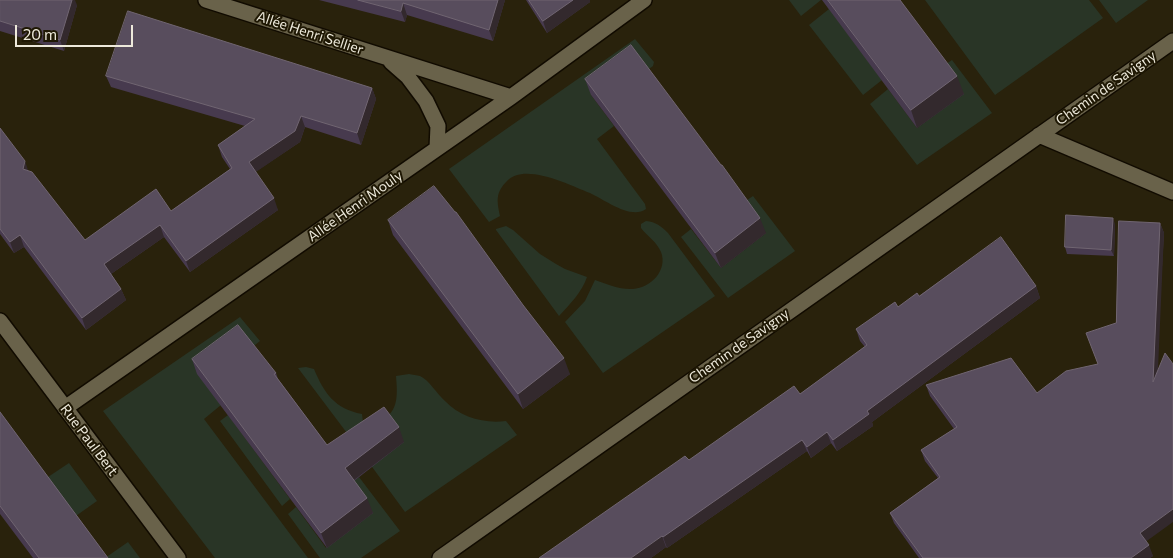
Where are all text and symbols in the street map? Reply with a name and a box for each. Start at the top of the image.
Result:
street label: Allée Henri Sellier [254,8,366,58]
scale bar [18,15,135,47]
text: 20 m [23,25,57,43]
street label: Chemin de Savigny [1053,47,1159,129]
street label: Allée Henri Mouly [304,167,406,245]
street label: Chemin de Savigny [686,305,792,387]
street label: Rue Paul Bert [57,401,121,479]

